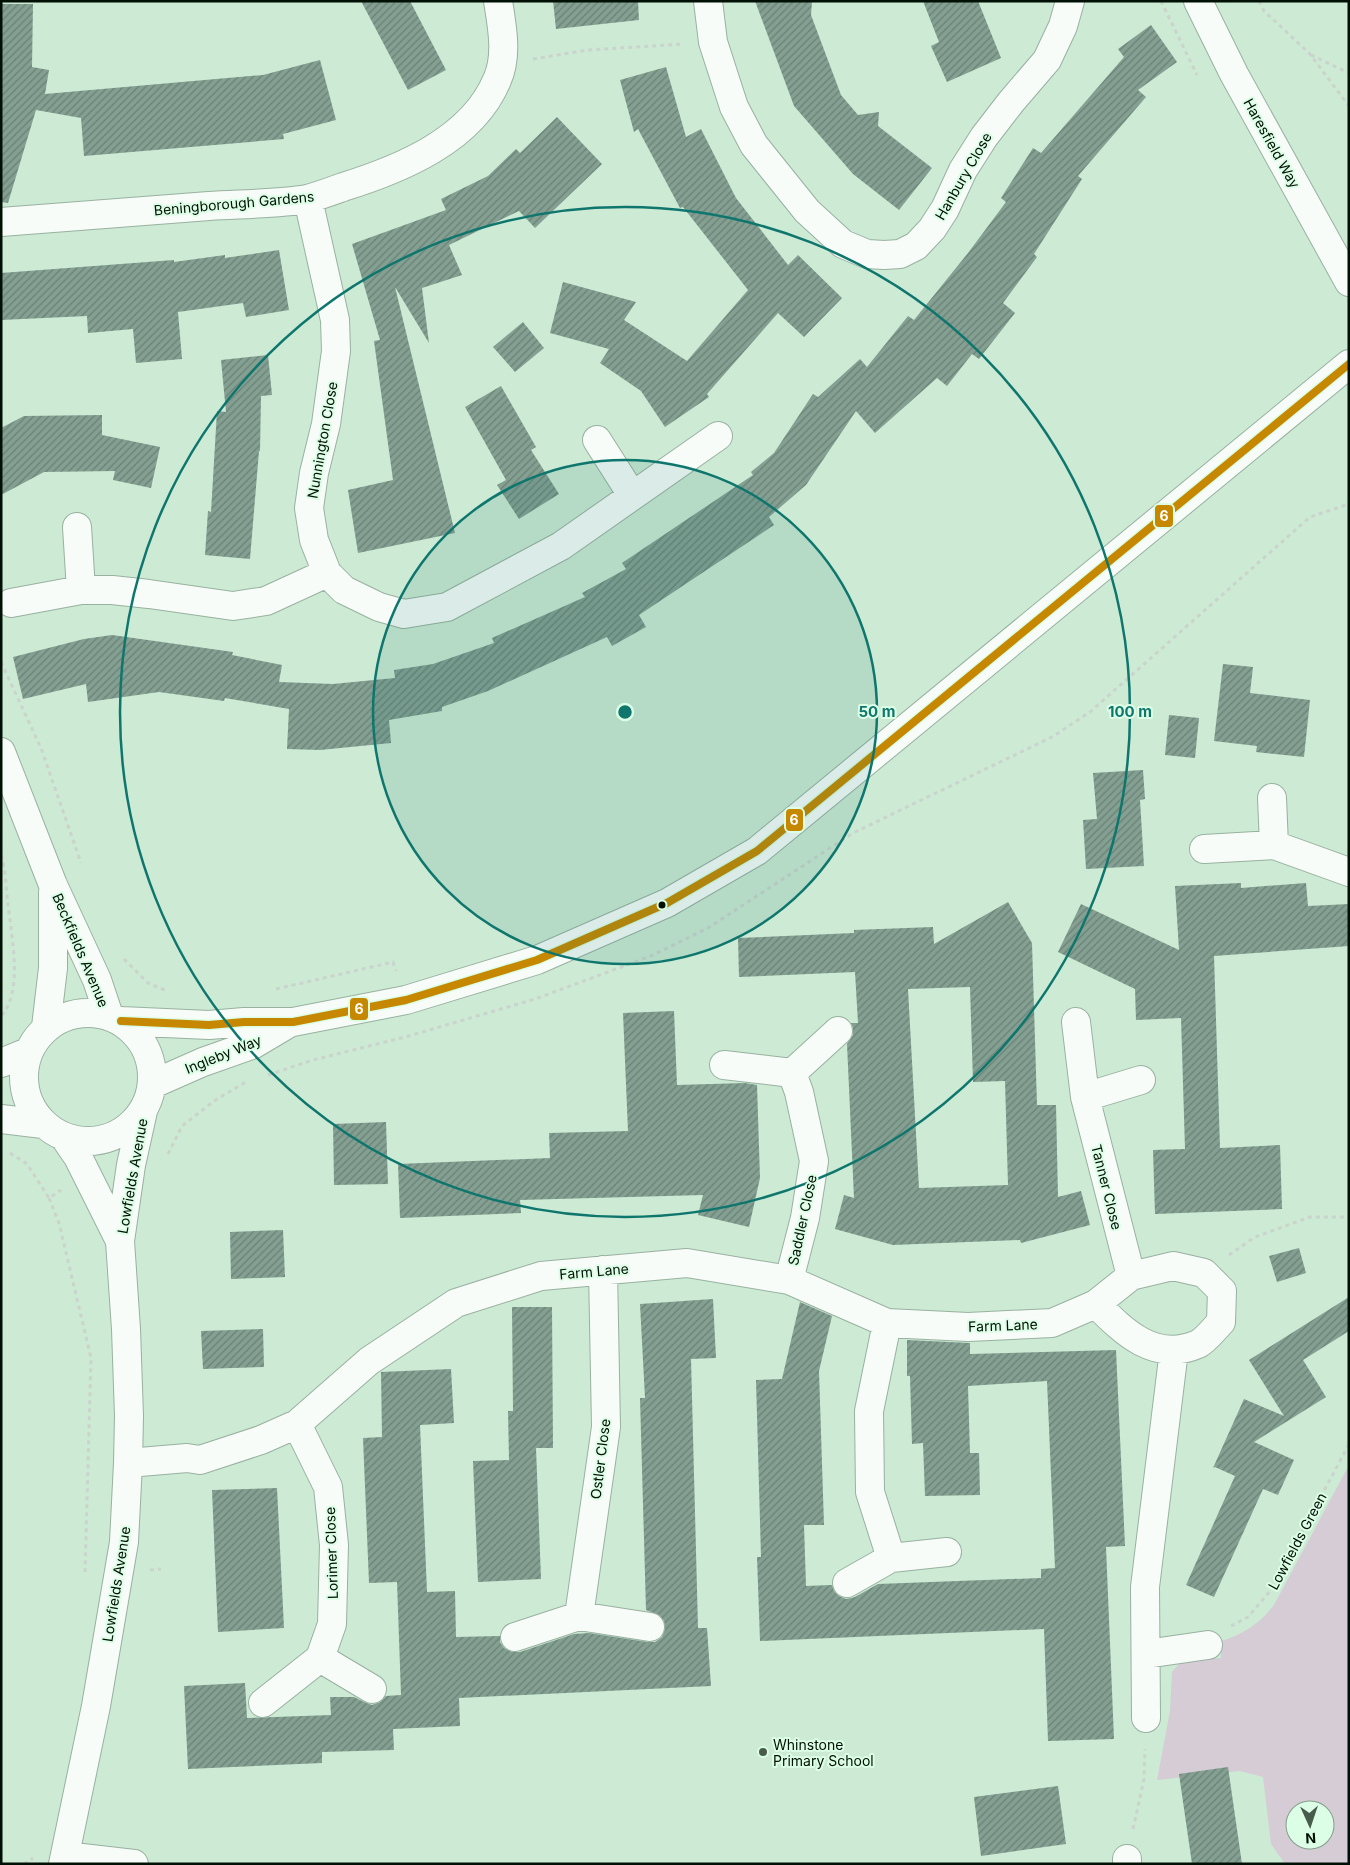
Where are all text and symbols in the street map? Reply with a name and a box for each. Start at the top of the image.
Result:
street label: Haresfield Way [1240,95,1304,191]
street label: Hanbury Close [931,129,995,223]
street label: Beningborough Gardens [153,188,315,218]
street label: Nunnington Close [303,380,341,500]
line badge: 6 [1154,504,1174,528]
text: 6 [1159,507,1169,524]
text: 50 m [859,702,895,721]
text: 100 m [1108,702,1152,721]
centre of rings [616,703,634,721]
line badge: 6 [785,808,804,832]
text: 6 [789,811,799,828]
street label: Beckfields Avenue [49,890,113,1010]
unlabelled marker [657,900,667,910]
line badge: 6 [349,997,369,1021]
text: 6 [354,1000,364,1017]
street label: Ingleby Way [182,1031,264,1077]
street label: Lowfields Avenue [113,1117,151,1235]
street label: Tanner Close [1088,1143,1126,1231]
street label: Saddler Close [784,1173,820,1267]
street label: Farm Lane [559,1259,629,1283]
street label: Farm Lane [968,1315,1038,1335]
street label: Ostler Close [587,1418,613,1500]
street label: Lowfields Green [1264,1489,1330,1593]
street label: Lorimer Close [321,1507,341,1599]
street label: Lowfields Avenue [98,1525,134,1643]
place label: Whinstone Primary School [773,1736,874,1769]
marker: Whinstone Primary School [757,1746,769,1758]
north arrow [1285,1800,1335,1850]
text: N [1305,1830,1316,1847]

